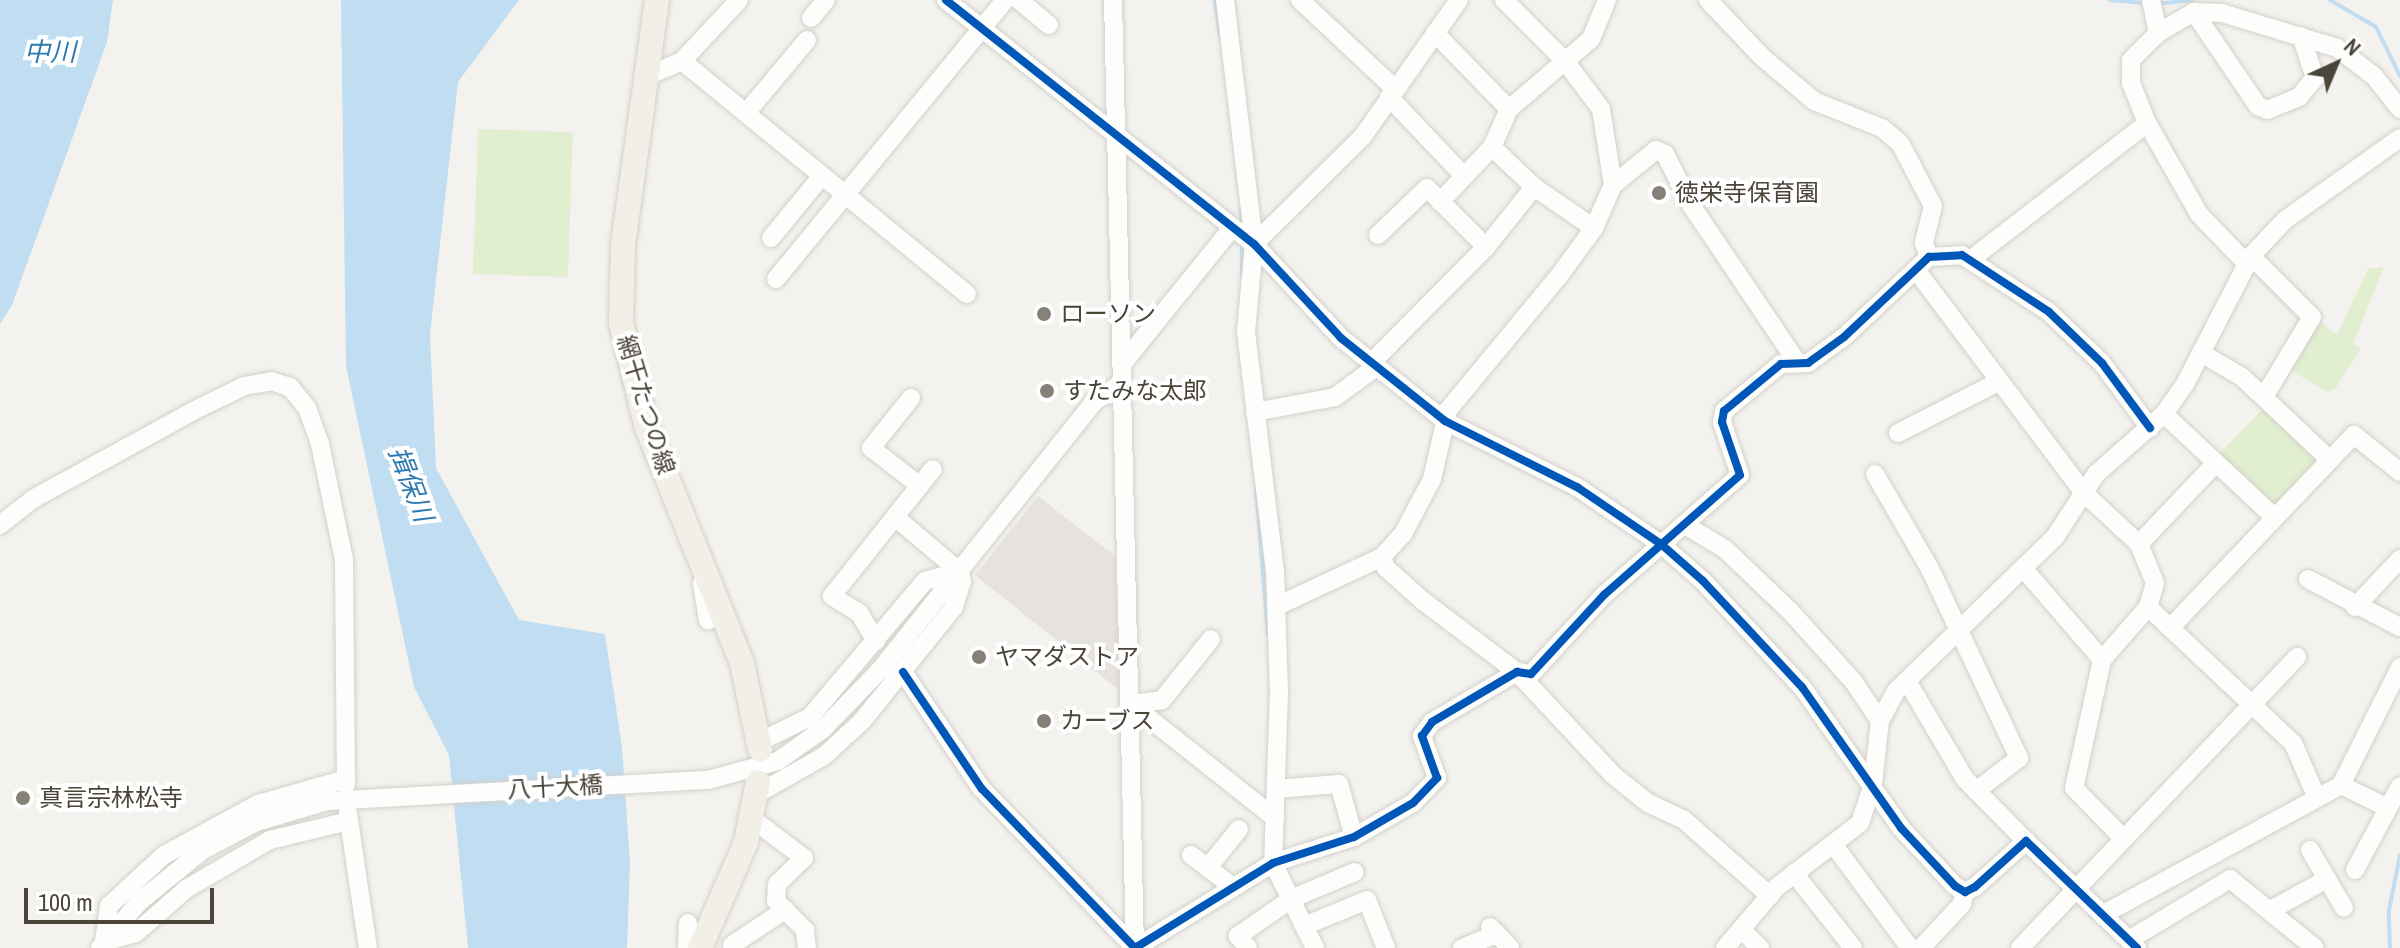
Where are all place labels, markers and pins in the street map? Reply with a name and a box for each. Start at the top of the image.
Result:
place label: 徳栄寺保育園 [1675,179,1819,207]
marker: 徳栄寺保育園 [1650,184,1668,202]
place label: ローソン [1060,300,1156,328]
marker: ローソン [1035,305,1053,323]
place label: すたみな太郎 [1063,377,1207,405]
marker: すたみな太郎 [1038,382,1056,400]
place label: ヤマダストア [995,643,1139,671]
marker: ヤマダストア [970,648,988,666]
place label: カーブス [1060,707,1156,735]
marker: カーブス [1035,712,1053,730]
place label: 真言宗林松寺 [39,784,183,812]
marker: 真言宗林松寺 [14,789,32,807]

